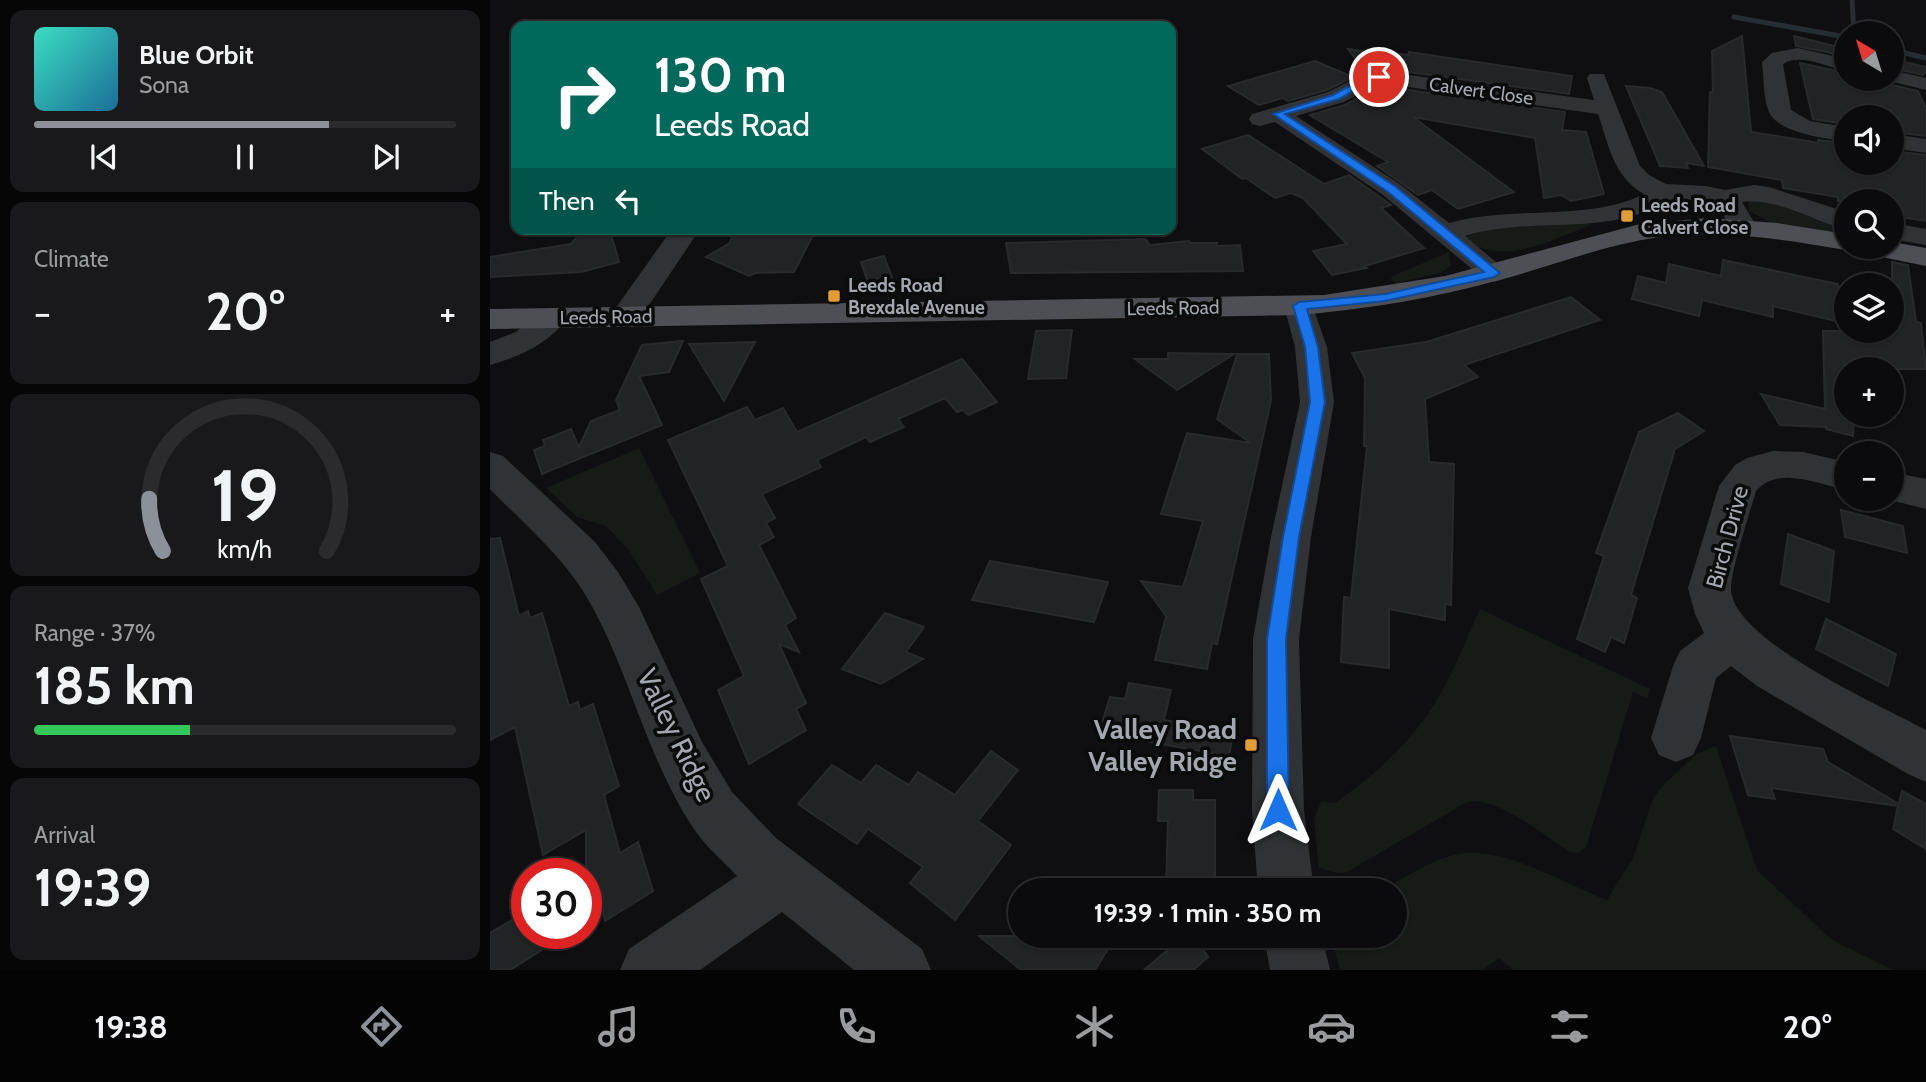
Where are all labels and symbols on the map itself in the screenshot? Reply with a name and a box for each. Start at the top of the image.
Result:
north arrow [1834,21,1904,91]
pin [1349,47,1409,107]
street label: Calvert Close [1427,72,1535,110]
place label: Leeds Road Calvert Close [1641,194,1748,239]
marker: Leeds Road Calvert Close [1619,208,1635,224]
place label: Leeds Road Brexdale Avenue [848,274,985,319]
marker: Leeds Road Brexdale Avenue [826,288,842,304]
street label: Leeds Road [1126,296,1220,320]
street label: Leeds Road [559,305,653,329]
street label: Birch Drive [1700,482,1754,591]
street label: Valley Ridge [630,663,724,807]
place label: Valley Road Valley Ridge [1088,712,1237,778]
marker: Valley Road Valley Ridge [1243,737,1259,753]
position arrow [1241,773,1315,847]
speed limit sign: 30 [511,858,602,949]

